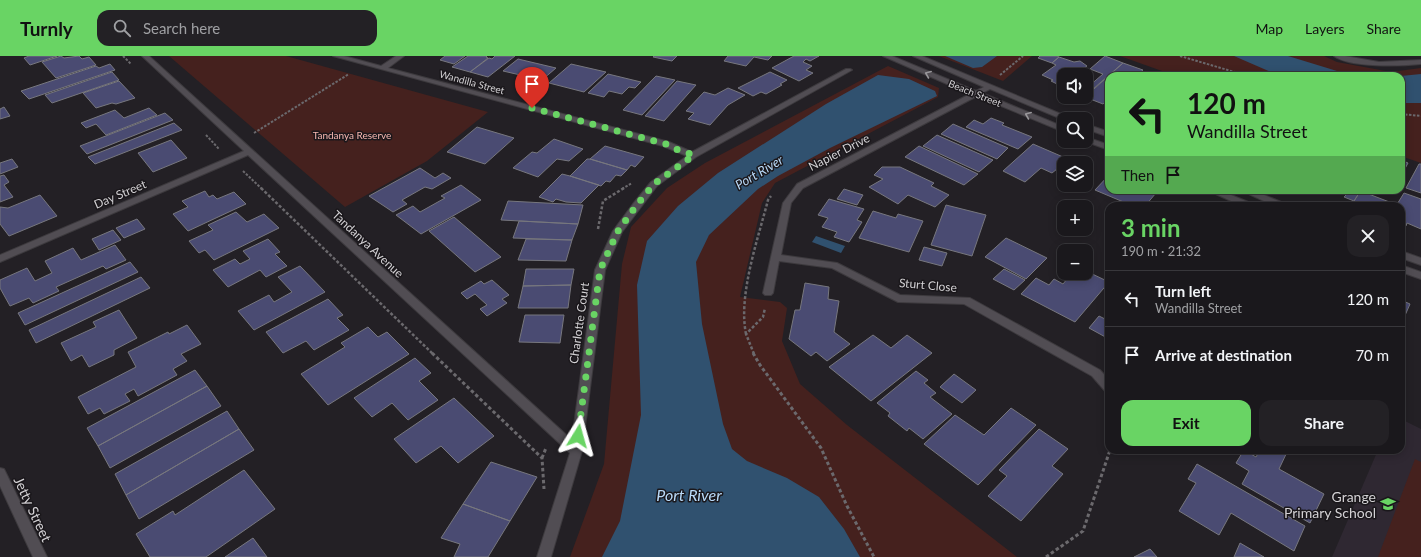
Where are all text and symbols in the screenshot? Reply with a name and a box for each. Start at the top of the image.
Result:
search box [97,10,377,46]
text: Turnly [20,17,73,40]
icon: search [111,17,133,39]
text: Search here [143,19,220,37]
text: Map [1255,20,1283,37]
text: Layers [1305,20,1345,37]
text: Share [1367,20,1401,37]
pin [515,67,549,108]
street label: Wandilla Street [438,68,506,97]
map controls [1057,68,1093,280]
button: sound [1057,68,1093,104]
one-way arrow [925,70,932,78]
icon: arrive [521,73,543,95]
street label: Beach Street [947,77,1004,109]
text: 120 m [1187,86,1266,120]
icon: left [1121,88,1173,140]
one-way arrow [1024,111,1031,119]
button: search [1057,112,1093,148]
text: Wandilla Street [1187,120,1307,142]
park label: Tandanya Reserve [313,129,391,141]
street label: Napier Drive [806,130,872,174]
water label: Port River [732,151,786,193]
button: layers [1057,156,1093,192]
icon: arrive [1162,164,1184,186]
text: Then [1121,166,1154,184]
street label: Day Street [92,176,149,212]
button: + [1057,200,1093,236]
street label: Tandanya Avenue [329,207,407,281]
text: 3 min [1121,213,1181,242]
button: close [1347,215,1389,257]
text: 190 m · 21:32 [1121,243,1201,259]
button: − [1057,244,1093,280]
street label: Sturt Close [898,275,958,295]
street label: Charlotte Court [566,281,592,365]
text: Turn left [1155,282,1211,300]
icon: left [1121,288,1143,310]
text: 120 m [1347,290,1389,308]
text: Wandilla Street [1155,300,1242,316]
icon: arrive [1121,344,1143,366]
text: Arrive at destination [1155,346,1292,364]
text: 70 m [1355,346,1389,364]
button: Exit [1121,400,1251,446]
button: Share [1259,400,1389,446]
position arrow [557,415,599,457]
street label: Jetty Street [11,474,55,544]
water label: Port River [656,485,722,504]
place label: Grange Primary School [1284,488,1376,521]
school or university icon: Grange Primary School [1379,495,1397,513]

